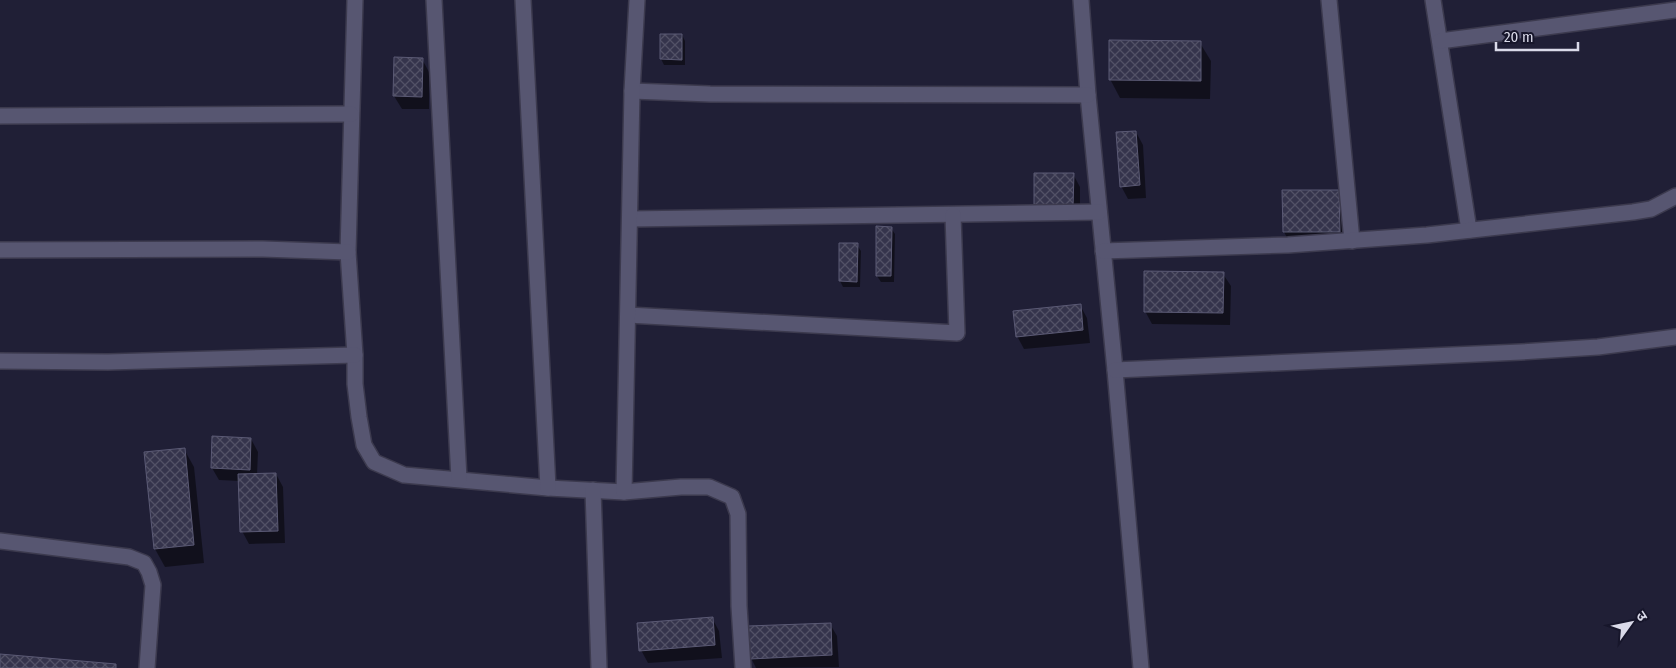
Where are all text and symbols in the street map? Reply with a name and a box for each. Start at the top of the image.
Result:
scale bar [1496,20,1578,52]
text: 20 m [1504,28,1534,46]
north arrow [1606,598,1656,648]
text: उ [1632,608,1651,625]

